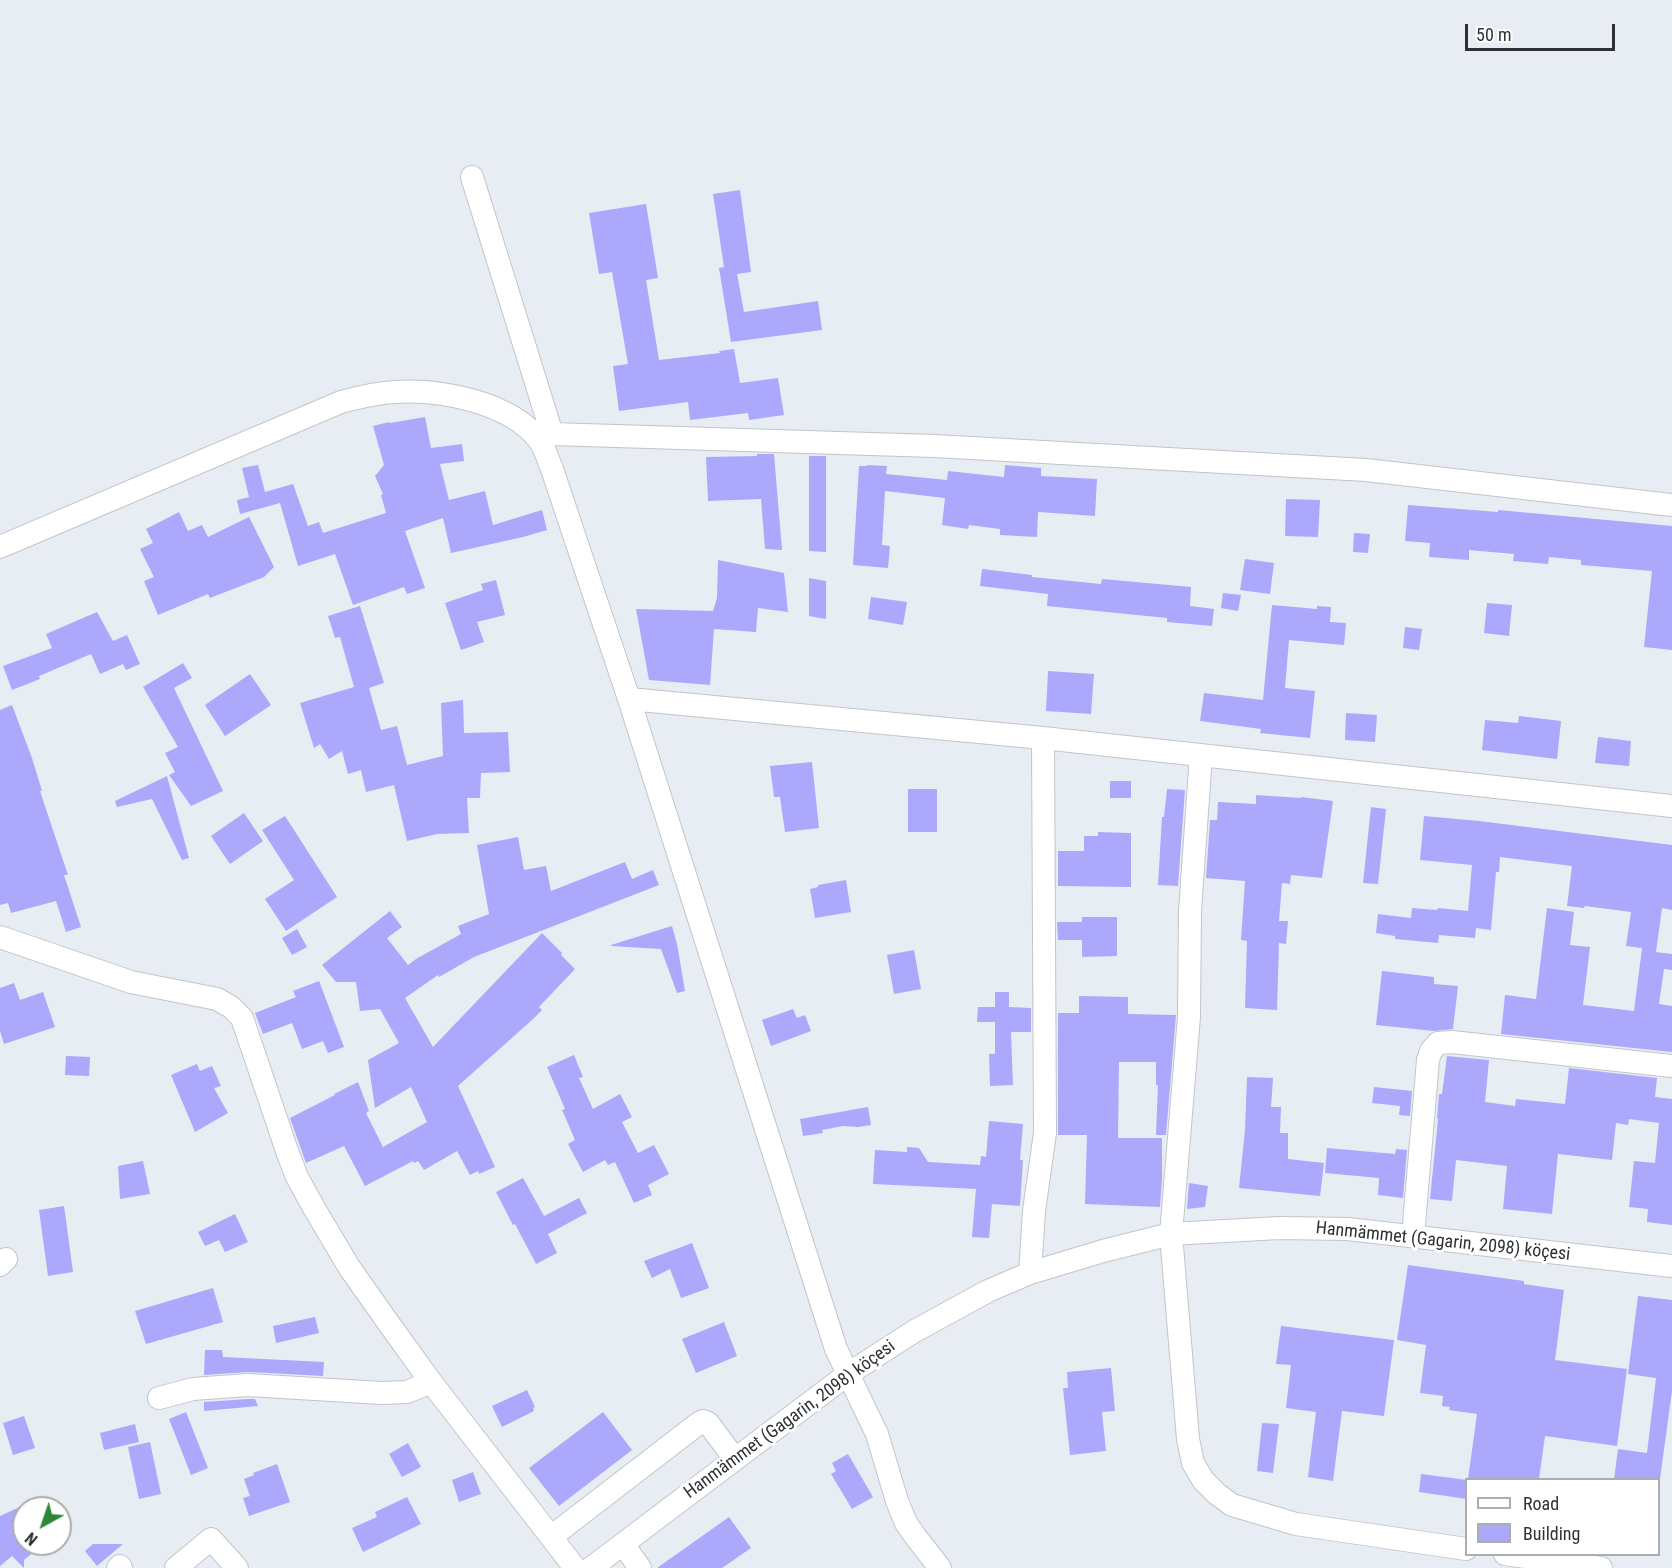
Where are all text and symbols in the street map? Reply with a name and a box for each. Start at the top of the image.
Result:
scale bar [1468,12,1618,50]
text: 50 m [1476,24,1511,45]
street label: Hanmämmet (Gagarin, 2098) köçesi [1315,1218,1571,1266]
street label: Hanmämmet (Gagarin, 2098) köçesi [680,1336,900,1504]
legend [1465,1478,1660,1556]
text: Road [1523,1493,1559,1514]
north arrow [12,1496,72,1556]
text: Building [1523,1523,1580,1544]
text: N [22,1528,41,1549]

